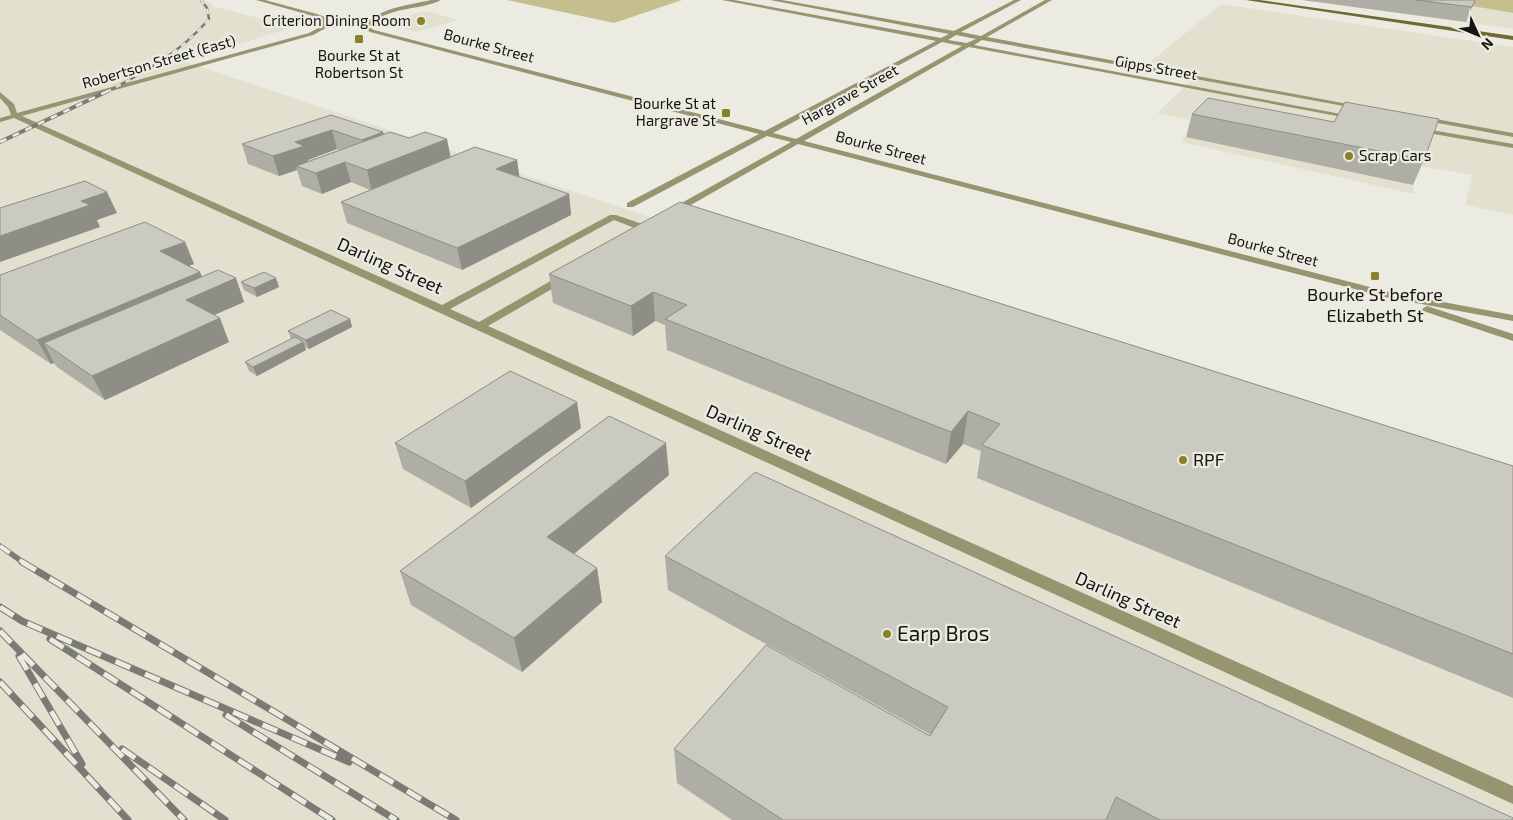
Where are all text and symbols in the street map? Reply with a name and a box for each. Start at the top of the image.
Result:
north arrow [1453,10,1503,60]
place label: Criterion Dining Room [263,11,411,29]
marker: Criterion Dining Room [415,15,427,27]
street label: Bourke Street [442,24,537,66]
street label: Robertson Street (East) [80,30,238,92]
marker: Bourke St at Robertson St [353,33,365,45]
text: N [1478,35,1497,54]
place label: Bourke St at Robertson St [315,46,403,81]
street label: Gipps Street [1114,51,1199,83]
street label: Hargrave Street [798,60,901,128]
place label: Bourke St at Hargrave St [633,94,716,129]
marker: Bourke St at Hargrave St [720,107,732,119]
street label: Bourke Street [834,126,929,168]
place label: Scrap Cars [1359,146,1431,164]
marker: Scrap Cars [1343,150,1355,162]
street label: Bourke Street [1226,228,1321,270]
street label: Darling Street [334,232,447,298]
marker: Bourke St before Elizabeth St [1369,270,1381,282]
place label: Bourke St before Elizabeth St [1307,283,1443,326]
street label: Darling Street [703,399,816,465]
place label: RPF [1193,448,1225,470]
marker: RPF [1177,454,1189,466]
street label: Darling Street [1072,566,1185,632]
place label: Earp Bros [897,620,989,645]
marker: Earp Bros [881,628,893,640]

